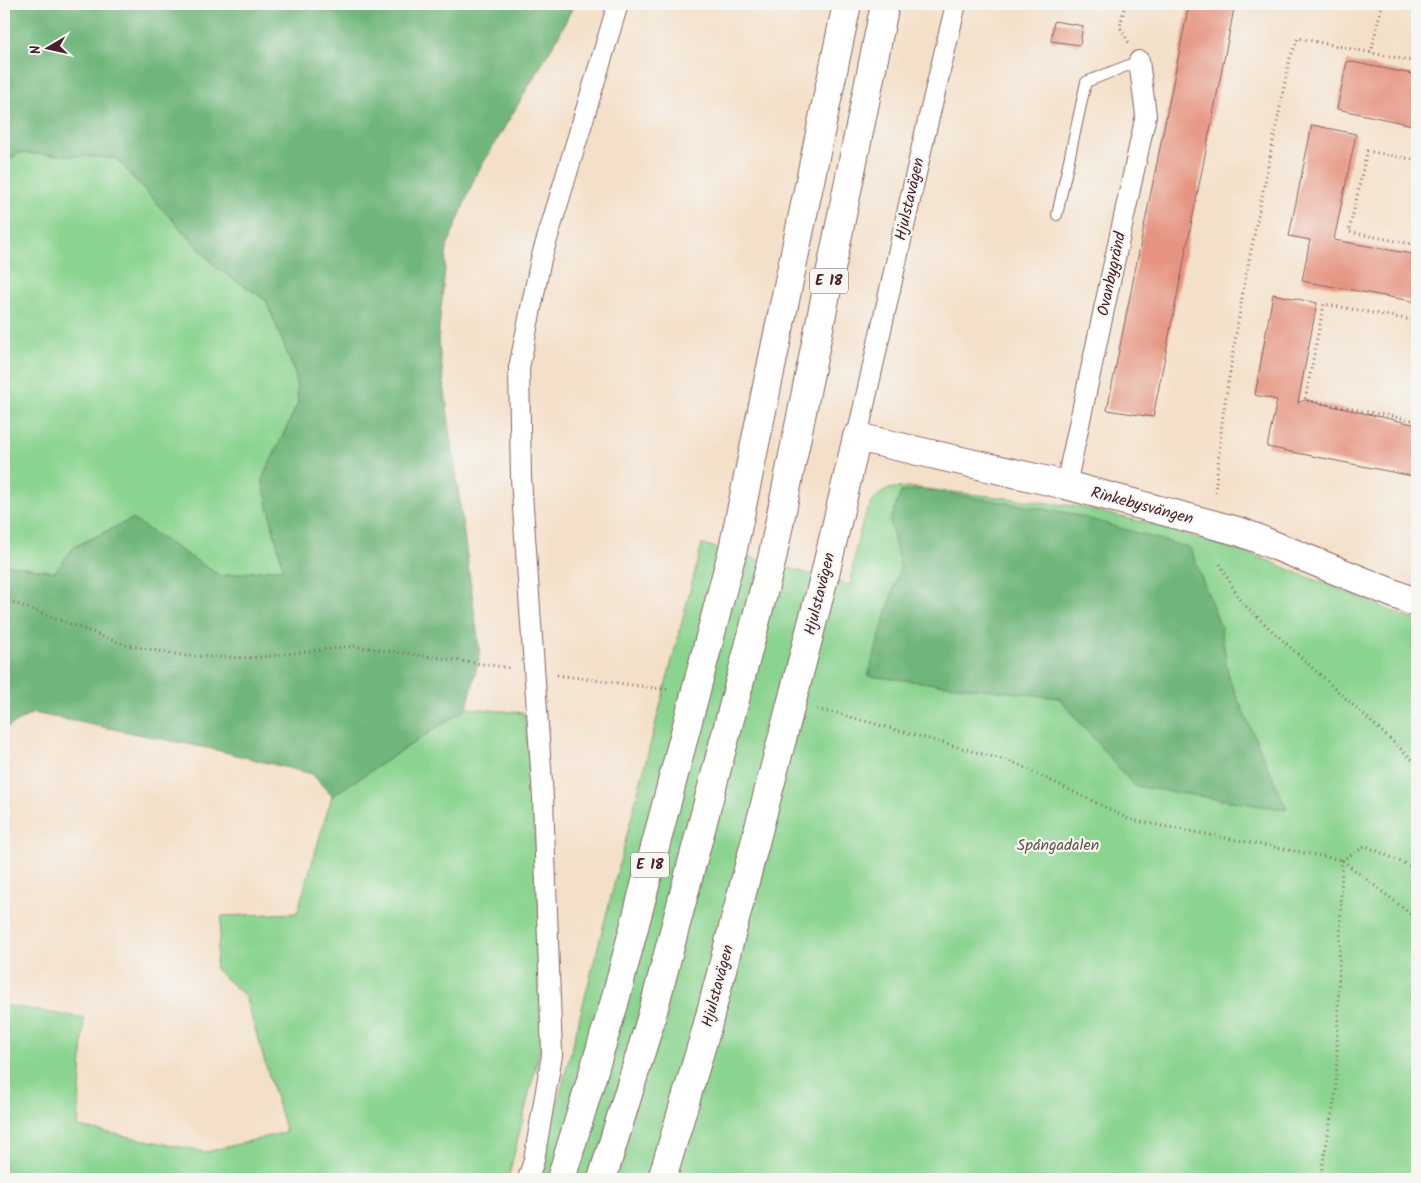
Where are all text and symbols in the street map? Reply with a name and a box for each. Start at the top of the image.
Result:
north arrow [22,22,72,72]
text: N [25,44,48,56]
street label: Hjulstavägen [888,155,932,243]
street label: Ovanbygränd [1091,229,1133,318]
road number: E 18 [810,268,848,294]
street label: Rinkebysvängen [1088,480,1196,532]
street label: Hjulstavägen [798,550,842,638]
park label: Spångadalen [1017,833,1099,858]
road number: E 18 [631,852,669,878]
street label: Hjulstavägen [695,942,741,1030]

